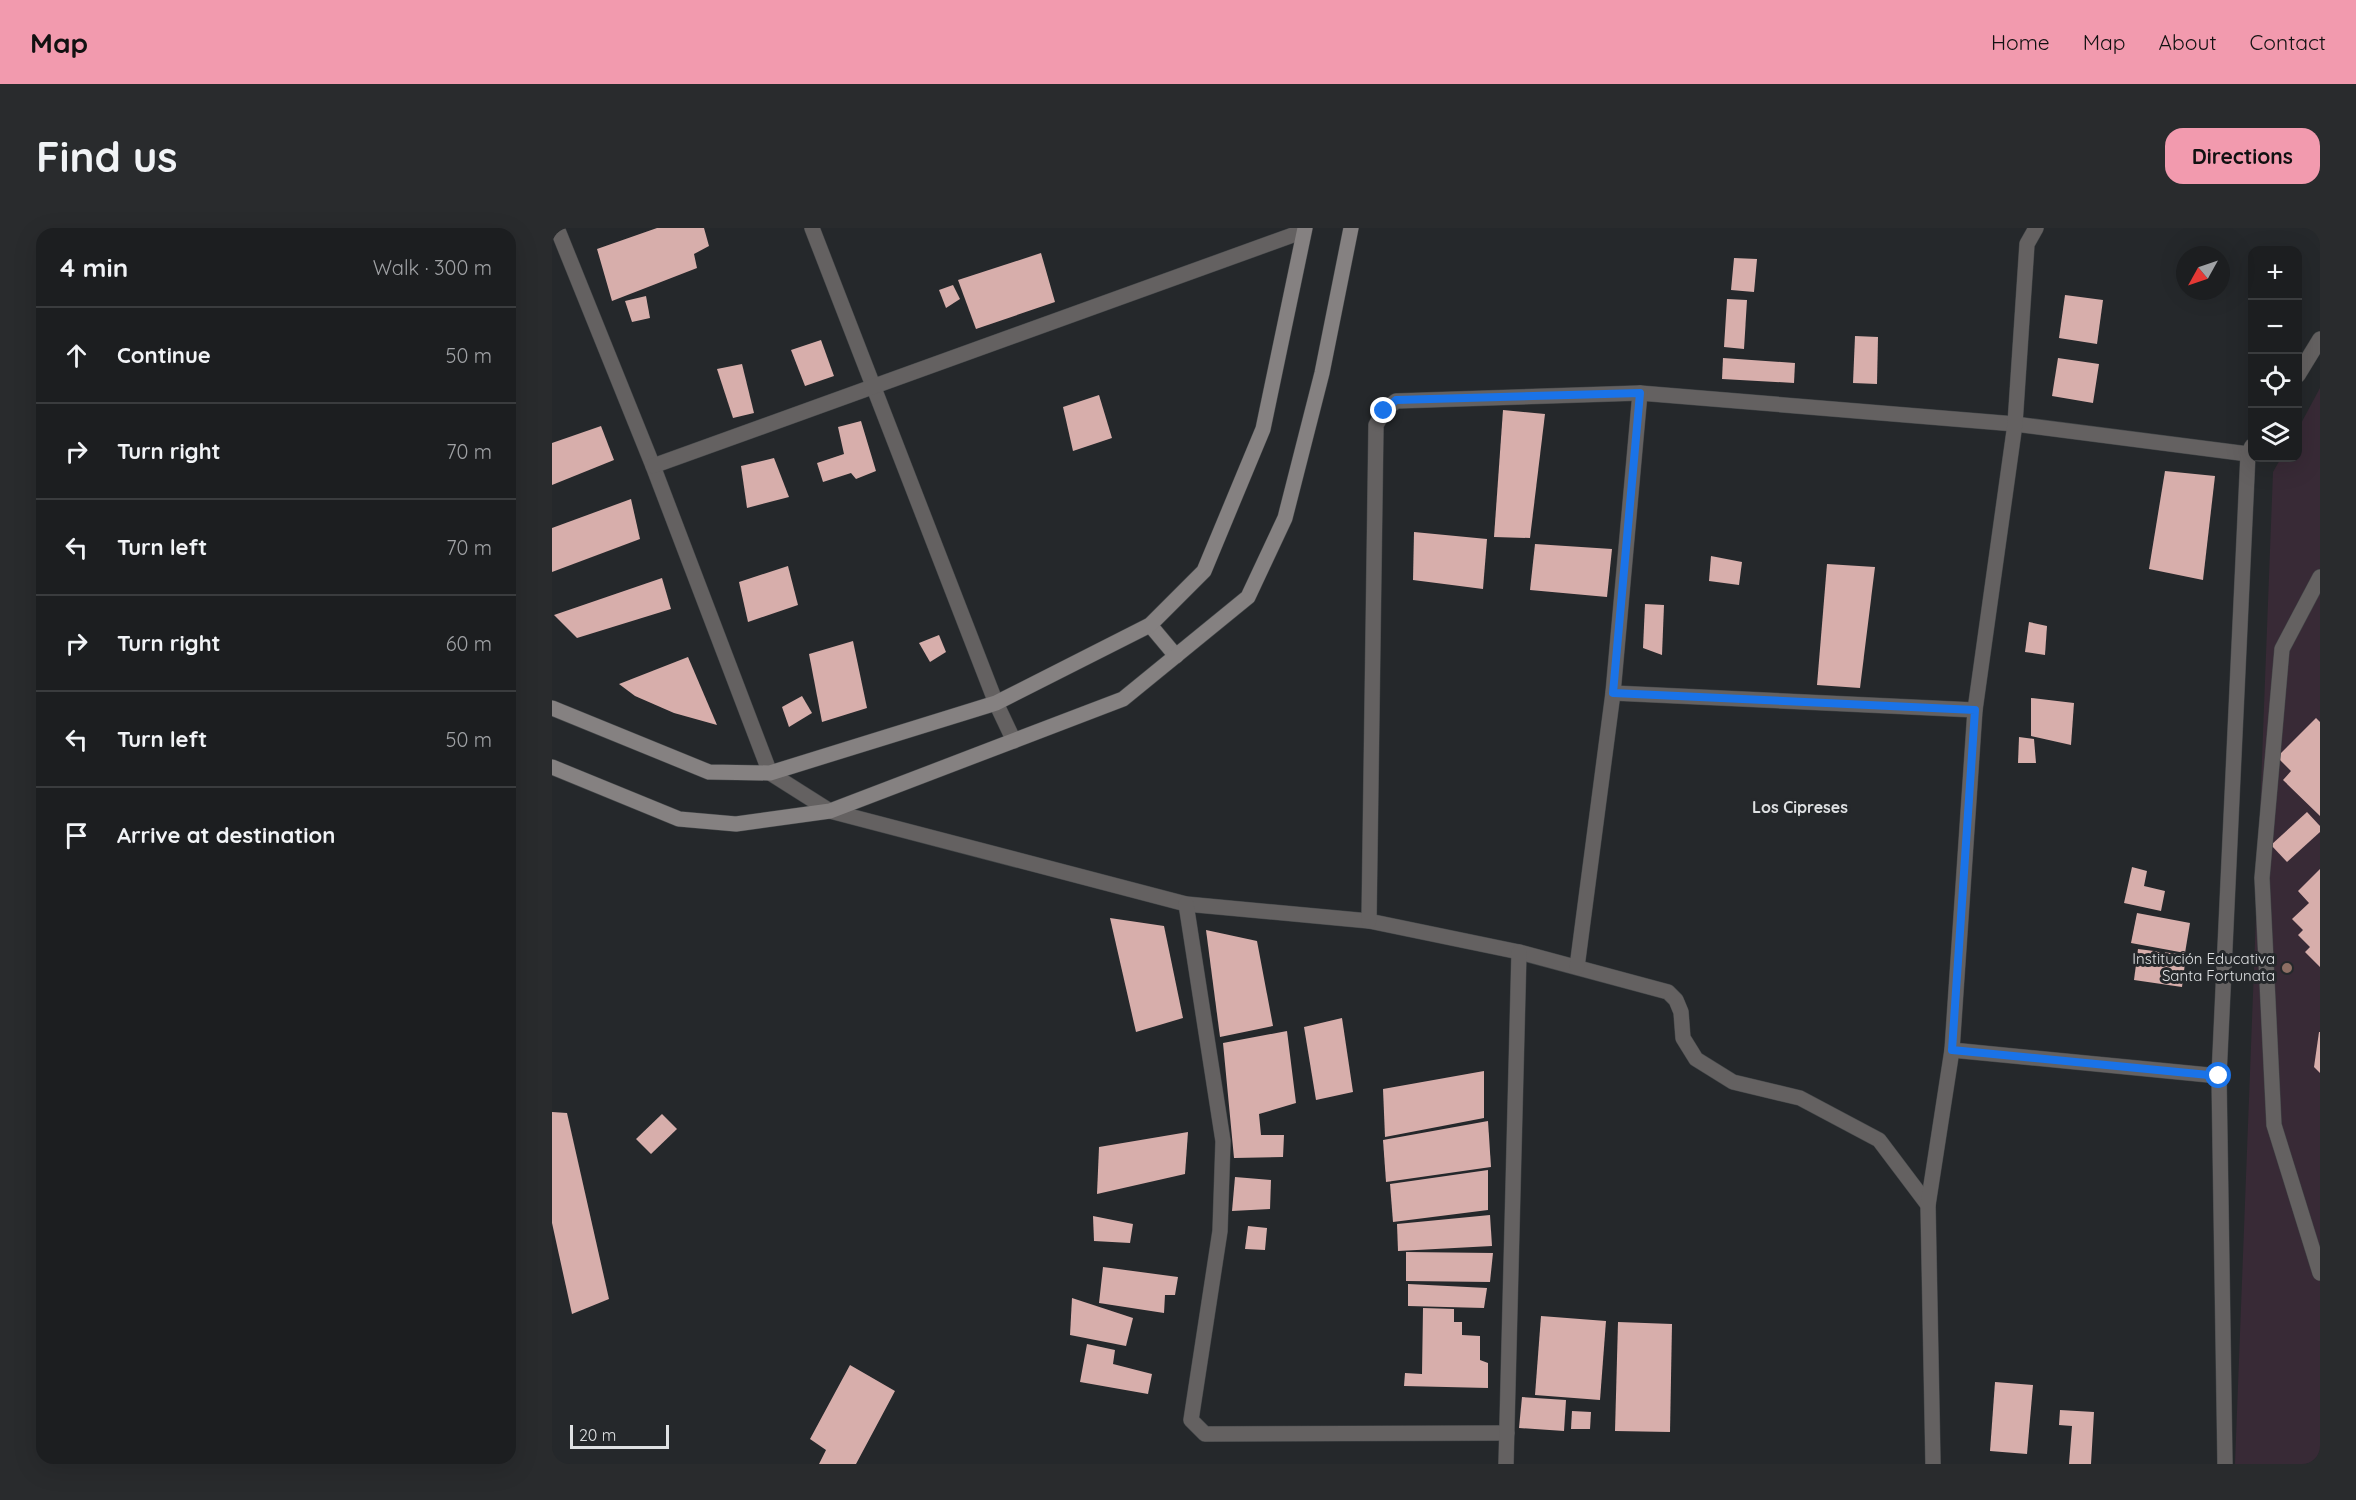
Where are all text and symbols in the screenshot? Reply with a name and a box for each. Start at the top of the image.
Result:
text: Map [30,25,88,60]
text: Home [1991,29,2050,55]
text: Map [2083,29,2126,55]
text: About [2159,29,2217,55]
text: Contact [2250,29,2326,55]
button: Directions [2165,128,2320,184]
text: Find us [36,130,178,183]
north arrow [2176,246,2230,300]
map controls [2248,246,2302,462]
button: + [2248,246,2302,300]
text: 4 min [60,251,128,284]
text: Walk · 300 m [373,255,492,280]
button: − [2248,300,2302,354]
icon: ahead [60,339,93,372]
text: Continue [117,341,211,369]
text: 50 m [446,343,492,368]
button: locate [2248,354,2302,408]
route end [1370,397,1396,423]
button: layers [2248,408,2302,462]
icon: right [60,435,93,468]
text: Turn right [117,437,221,465]
text: 70 m [446,439,492,464]
icon: left [60,531,93,564]
text: Turn left [117,533,207,561]
text: 70 m [446,535,492,560]
icon: right [60,627,93,660]
text: Turn right [117,629,221,657]
text: 60 m [446,631,492,656]
icon: left [60,723,93,756]
text: Turn left [117,725,207,753]
text: 50 m [446,727,492,752]
district label: Los Cipreses [1752,797,1848,817]
icon: arrive [60,819,93,852]
text: Arrive at destination [117,821,335,849]
place label: Institución Educativa Santa Fortunata [2132,949,2275,985]
marker: Institución Educativa Santa Fortunata [2280,961,2294,975]
route start [2205,1062,2231,1088]
scale bar [570,1422,669,1450]
text: 20 m [579,1425,616,1445]

